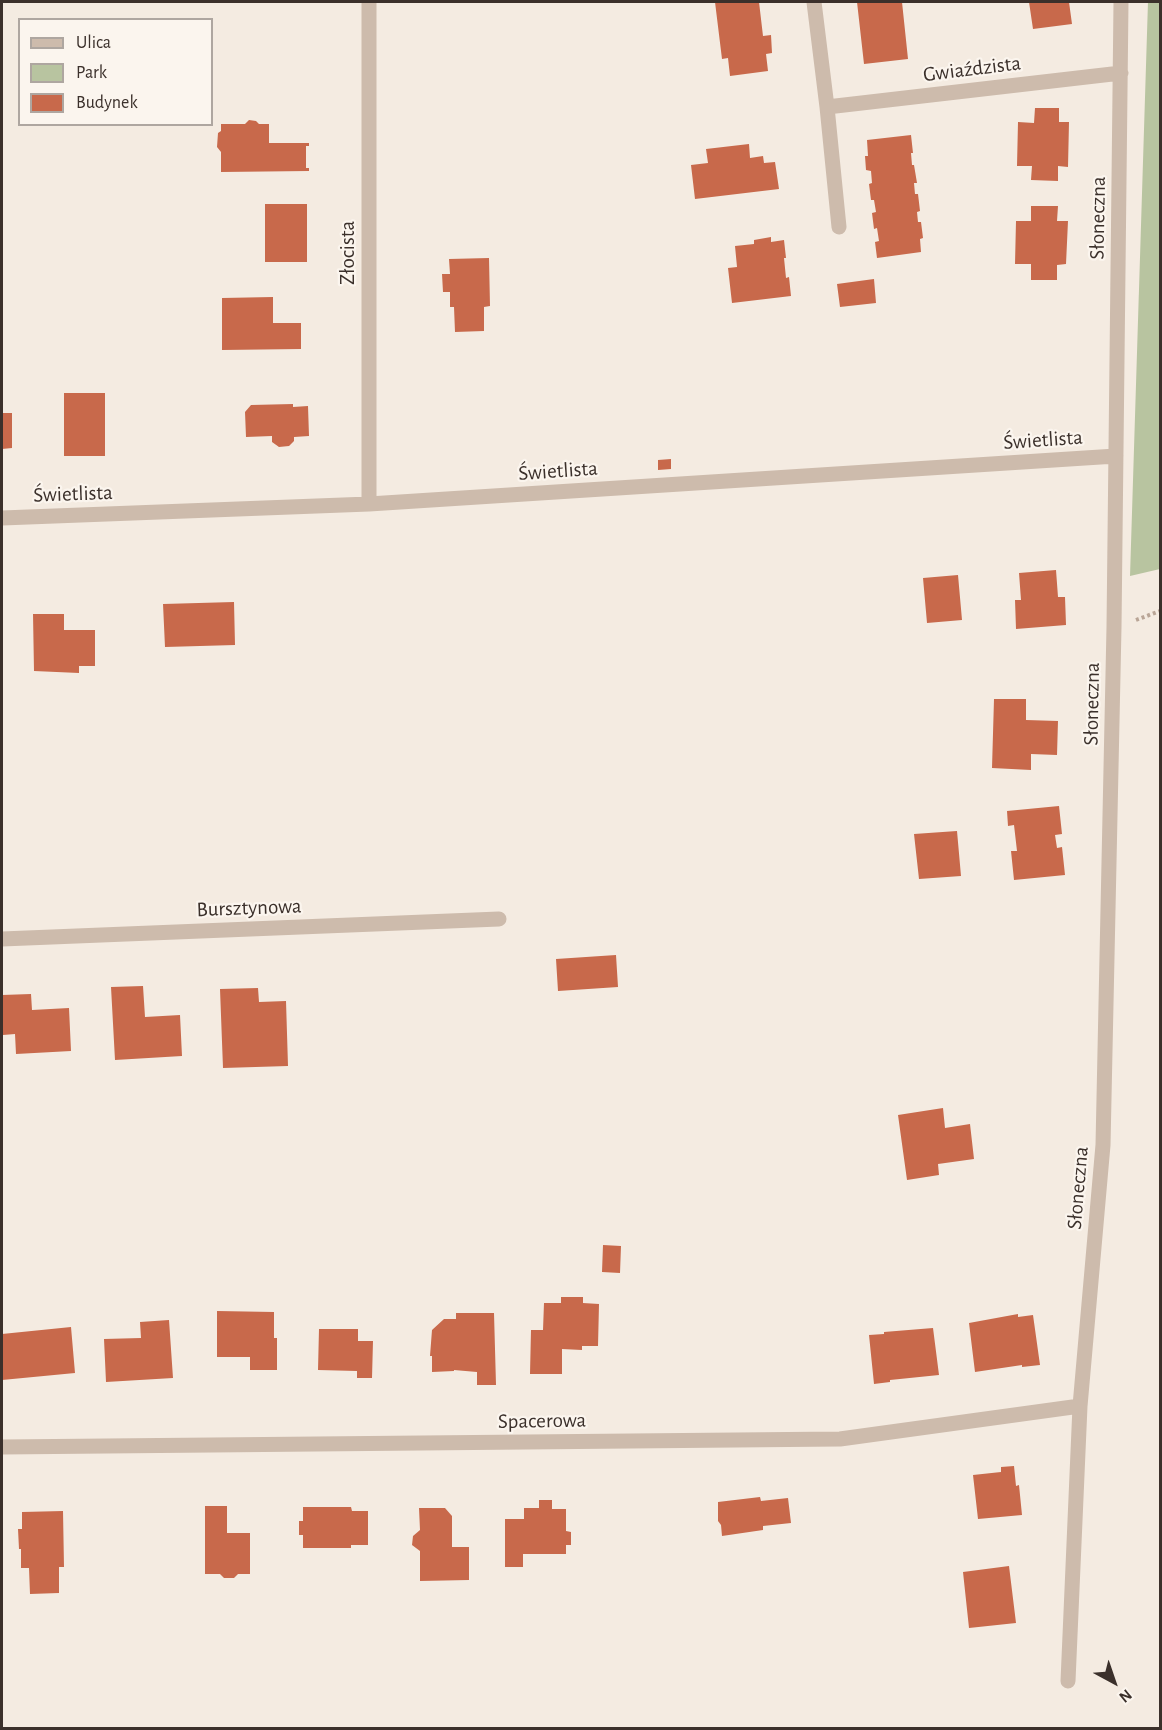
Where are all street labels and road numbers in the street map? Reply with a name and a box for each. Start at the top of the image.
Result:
street label: Gwiaździsta [922,51,1022,87]
street label: Słoneczna [1085,176,1111,260]
street label: Złocista [335,221,361,285]
street label: Świetlista [1002,425,1084,455]
street label: Świetlista [517,456,599,486]
street label: Świetlista [33,480,113,508]
street label: Słoneczna [1079,662,1105,746]
street label: Bursztynowa [196,894,302,922]
street label: Słoneczna [1062,1145,1094,1231]
street label: Spacerowa [498,1408,586,1434]

